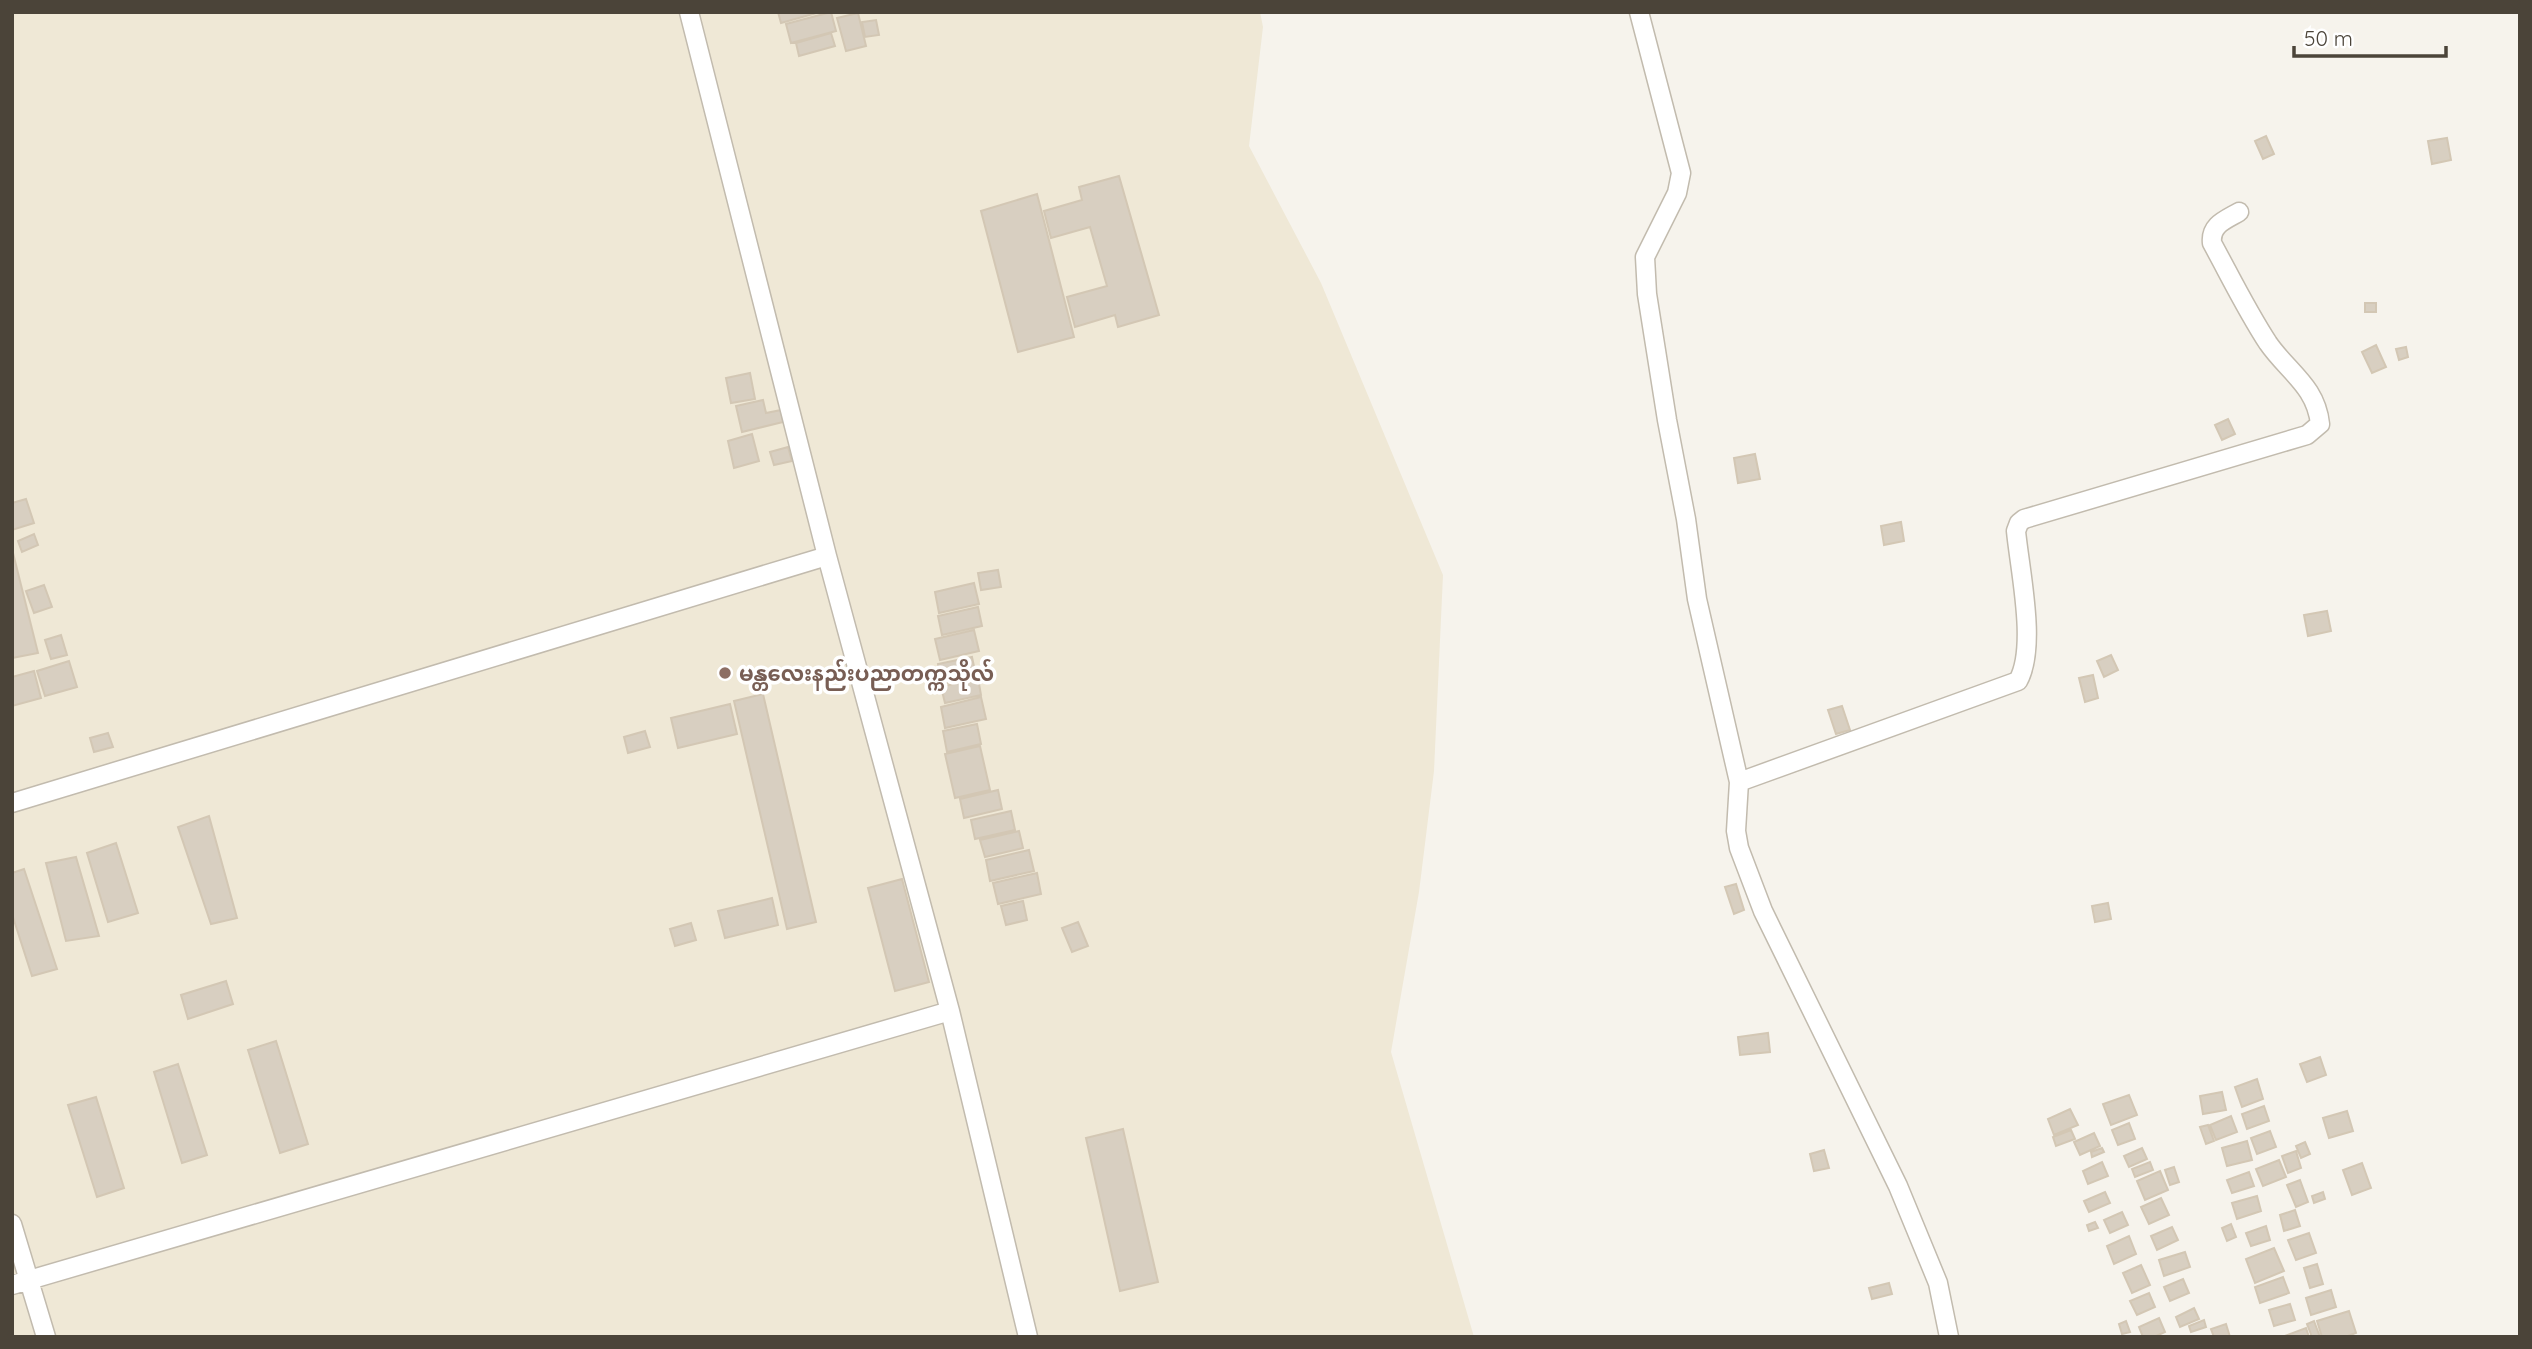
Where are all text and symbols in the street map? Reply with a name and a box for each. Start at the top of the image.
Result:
scale bar [2294,14,2446,58]
text: 50 m [2304,25,2353,51]
place label: မန္တလေးနည်းပညာတက္ကသိုလ် [739,658,994,692]
marker: မန္တလေးနည်းပညာတက္ကသိုလ် [717,665,733,681]

